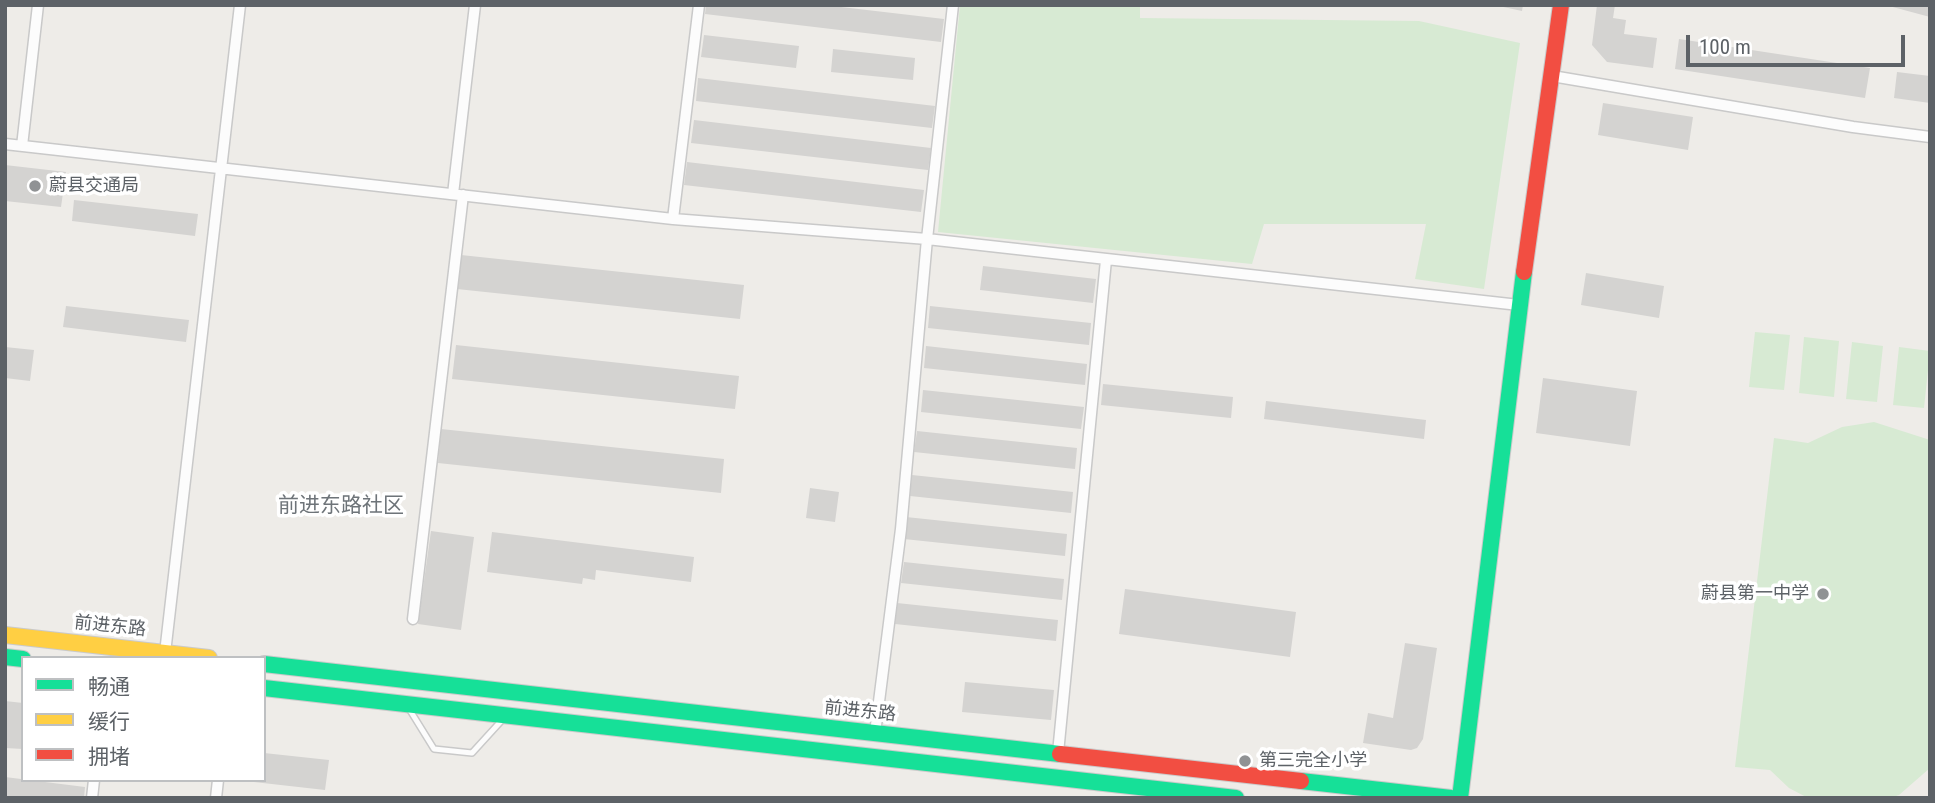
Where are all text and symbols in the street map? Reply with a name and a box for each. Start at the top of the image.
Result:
scale bar [1690,21,1909,65]
text: 100 m [1699,35,1751,59]
place label: 蔚县交通局 [49,175,139,197]
marker: 蔚县交通局 [27,178,43,194]
district label: 前进东路社区 [278,494,404,520]
place label: 蔚县第一中学 [1701,583,1809,605]
marker: 蔚县第一中学 [1815,586,1831,602]
street label: 前进东路 [73,612,147,642]
legend [21,656,266,782]
text: 畅通 [88,675,130,699]
street label: 前进东路 [823,697,897,727]
text: 缓行 [88,710,130,734]
text: 拥堵 [88,745,130,769]
place label: 第三完全小学 [1259,750,1367,772]
marker: 第三完全小学 [1237,753,1253,769]

